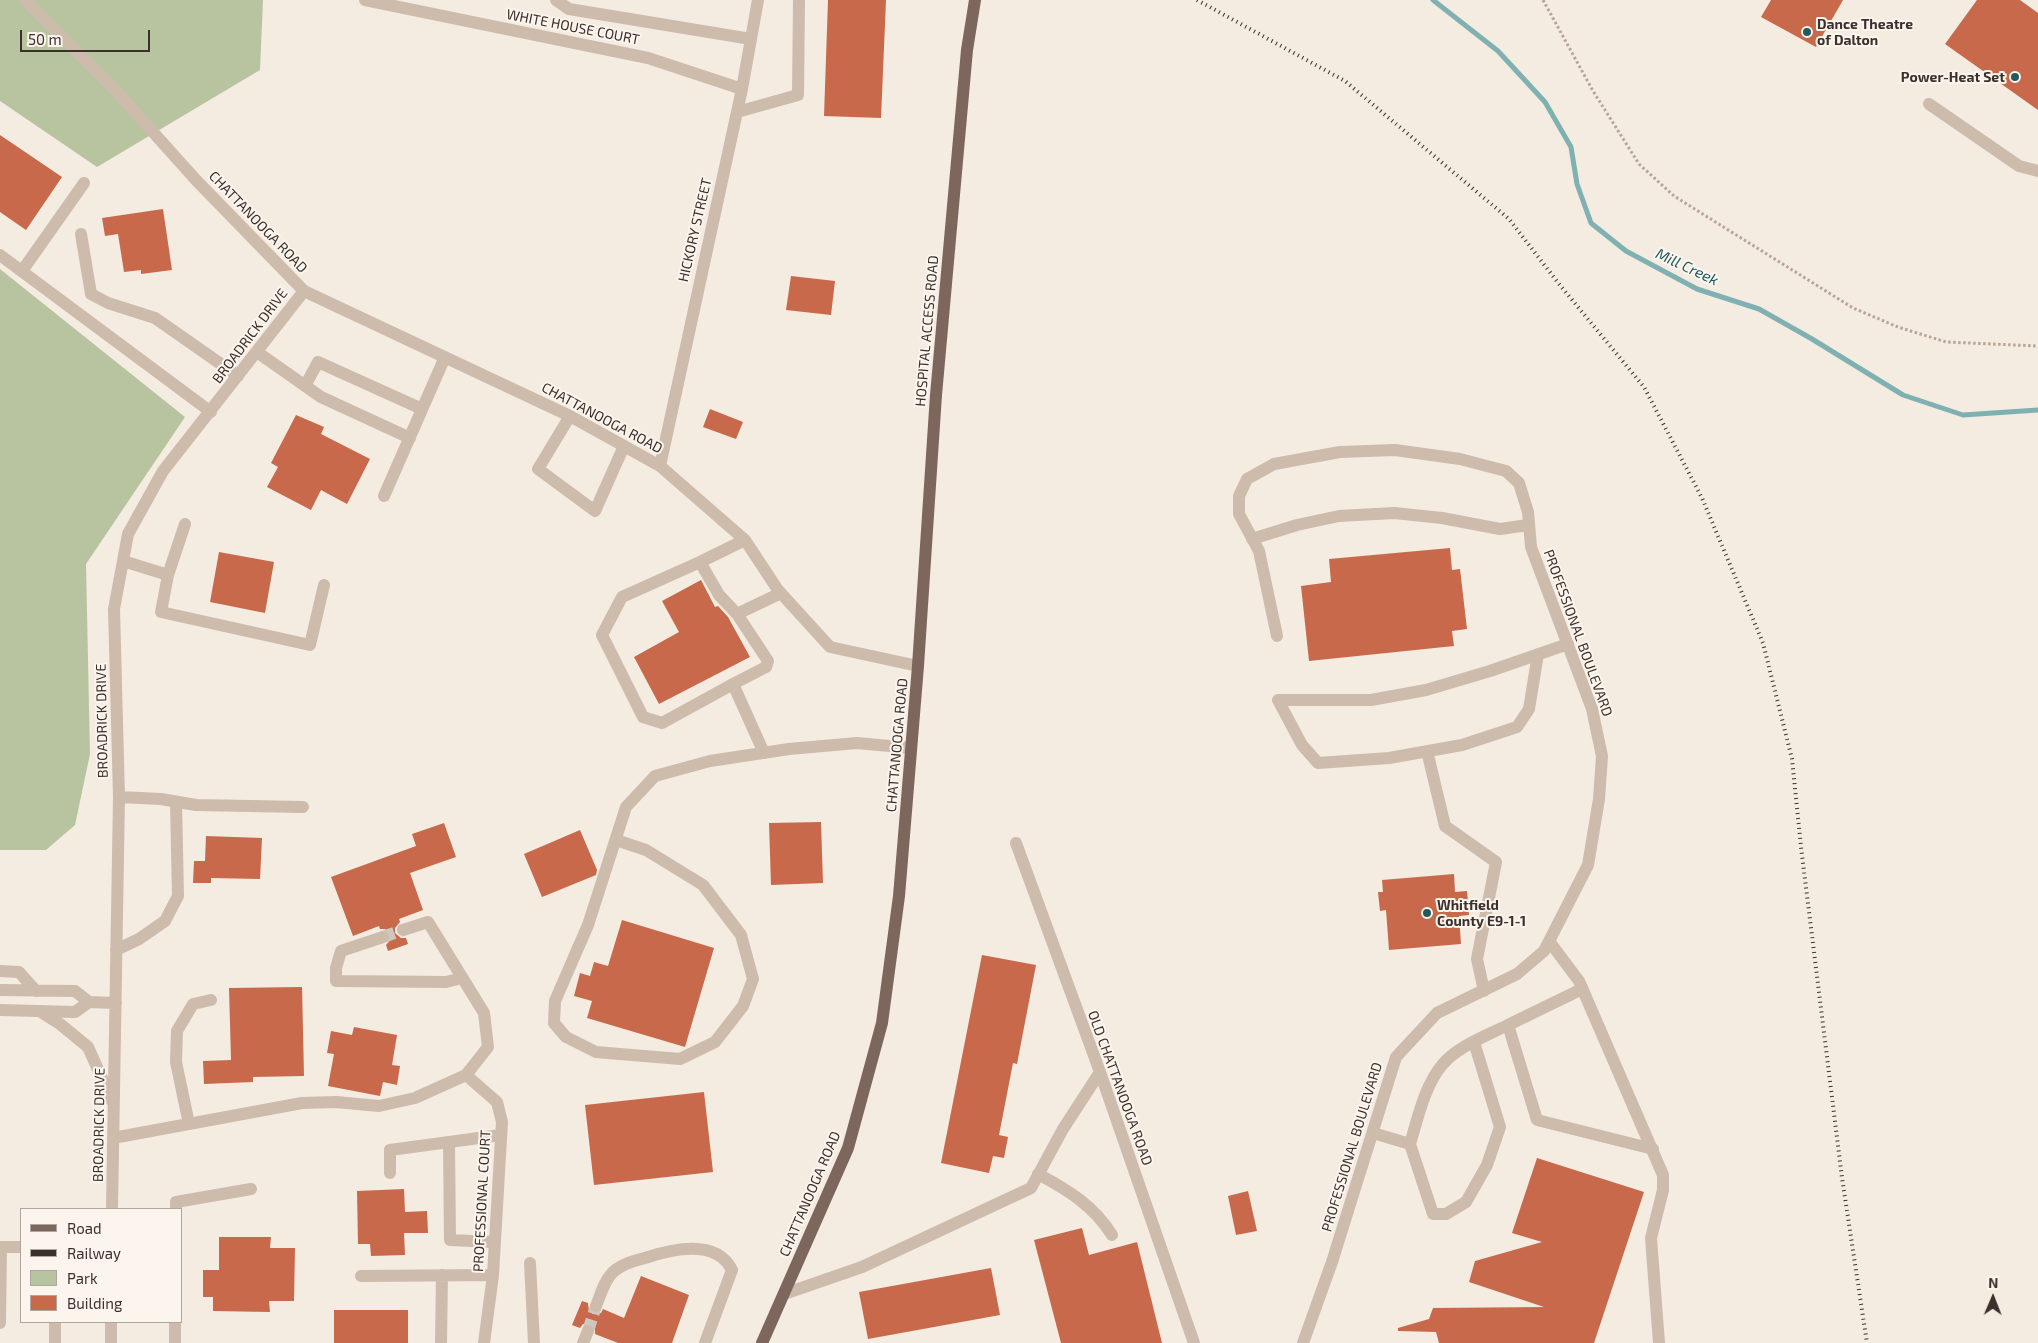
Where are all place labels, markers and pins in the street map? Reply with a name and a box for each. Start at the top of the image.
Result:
place label: Dance Theatre of Dalton [1817,16,1913,48]
marker: Dance Theatre of Dalton [1801,26,1813,38]
place label: Power-Heat Set [1901,69,2005,85]
marker: Power-Heat Set [2009,71,2021,83]
place label: Whitfield County E9-1-1 [1437,897,1526,930]
marker: Whitfield County E9-1-1 [1421,907,1433,919]

